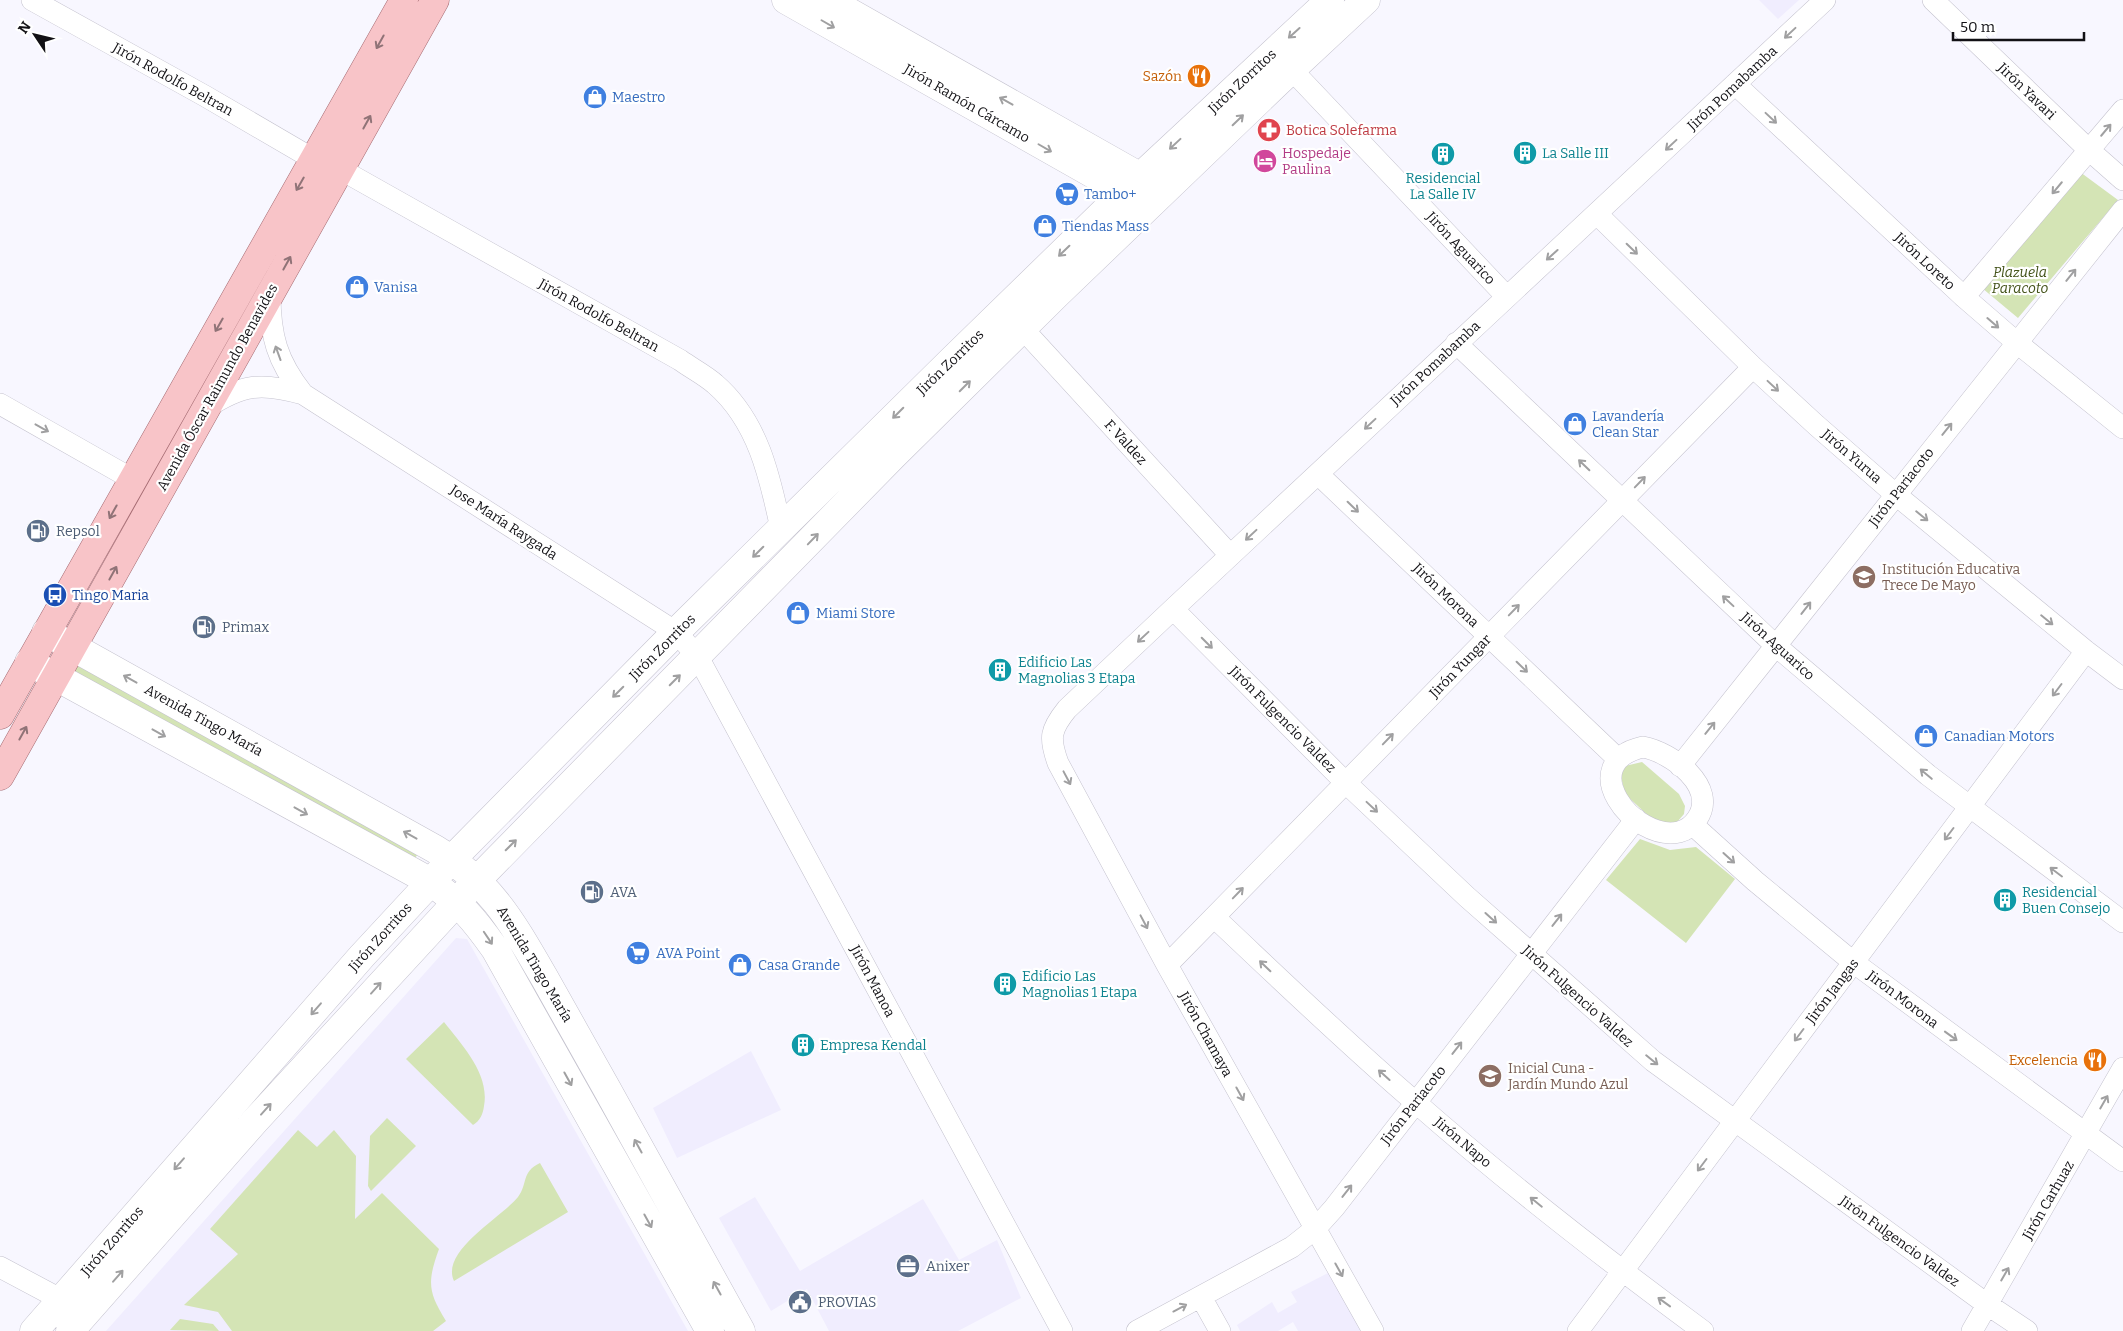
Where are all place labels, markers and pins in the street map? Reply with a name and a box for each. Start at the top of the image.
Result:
restaurant icon: Sazón [1186,63,1212,89]
place label: Sazón [1143,68,1182,85]
shop icon: Maestro [582,84,608,110]
place label: Maestro [612,89,665,106]
pharmacy icon: Botica Solefarma [1256,117,1282,143]
place label: Botica Solefarma [1286,122,1397,139]
building icon: La Salle III [1512,140,1538,166]
building icon: Residencial La Salle IV [1430,141,1456,167]
place label: Hospedaje Paulina [1282,145,1351,178]
place label: La Salle III [1542,145,1609,162]
hotel icon: Hospedaje Paulina [1252,148,1278,174]
place label: Residencial La Salle IV [1406,170,1480,203]
supermarket icon: Tambo+ [1054,181,1080,207]
place label: Tambo+ [1084,186,1137,203]
shop icon: Tiendas Mass [1032,213,1058,239]
place label: Tiendas Mass [1062,218,1149,235]
shop icon: Vanisa [344,274,370,300]
place label: Vanisa [374,279,418,296]
place label: Lavandería Clean Star [1592,408,1664,441]
shop icon: Lavandería Clean Star [1562,411,1588,437]
fuel station icon: Repsol [25,518,51,544]
place label: Repsol [56,523,100,540]
place label: Institución Educativa Trece De Mayo [1882,561,2020,594]
school or university icon: Institución Educativa Trece De Mayo [1851,564,1877,590]
bus stop icon: Tingo Maria [42,582,68,608]
place label: Tingo Maria [72,587,149,604]
shop icon: Miami Store [785,600,811,626]
place label: Miami Store [816,605,895,622]
fuel station icon: Primax [191,614,217,640]
place label: Primax [222,619,269,636]
place label: Edificio Las Magnolias 3 Etapa [1018,654,1136,687]
building icon: Edificio Las Magnolias 3 Etapa [987,657,1013,683]
shop icon: Canadian Motors [1913,723,1939,749]
place label: Canadian Motors [1944,728,2054,745]
fuel station icon: AVA [579,879,605,905]
place label: AVA [610,884,637,901]
place label: Residencial Buen Consejo [2022,884,2110,917]
building icon: Residencial Buen Consejo [1992,887,2018,913]
supermarket icon: AVA Point [625,940,651,966]
place label: AVA Point [656,945,720,962]
shop icon: Casa Grande [727,952,753,978]
place label: Casa Grande [758,957,840,974]
place label: Edificio Las Magnolias 1 Etapa [1022,968,1138,1001]
building icon: Edificio Las Magnolias 1 Etapa [992,971,1018,997]
building icon: Empresa Kendal [790,1032,816,1058]
place label: Empresa Kendal [820,1037,927,1054]
restaurant icon: Excelencia [2082,1047,2108,1073]
place label: Excelencia [2009,1052,2078,1069]
place label: Inicial Cuna - Jardín Mundo Azul [1507,1060,1628,1093]
school or university icon: Inicial Cuna - Jardín Mundo Azul [1477,1063,1503,1089]
office icon: Anixer [895,1253,921,1279]
place label: Anixer [926,1258,970,1275]
public building icon: PROVIAS [787,1289,813,1315]
place label: PROVIAS [818,1294,877,1311]

